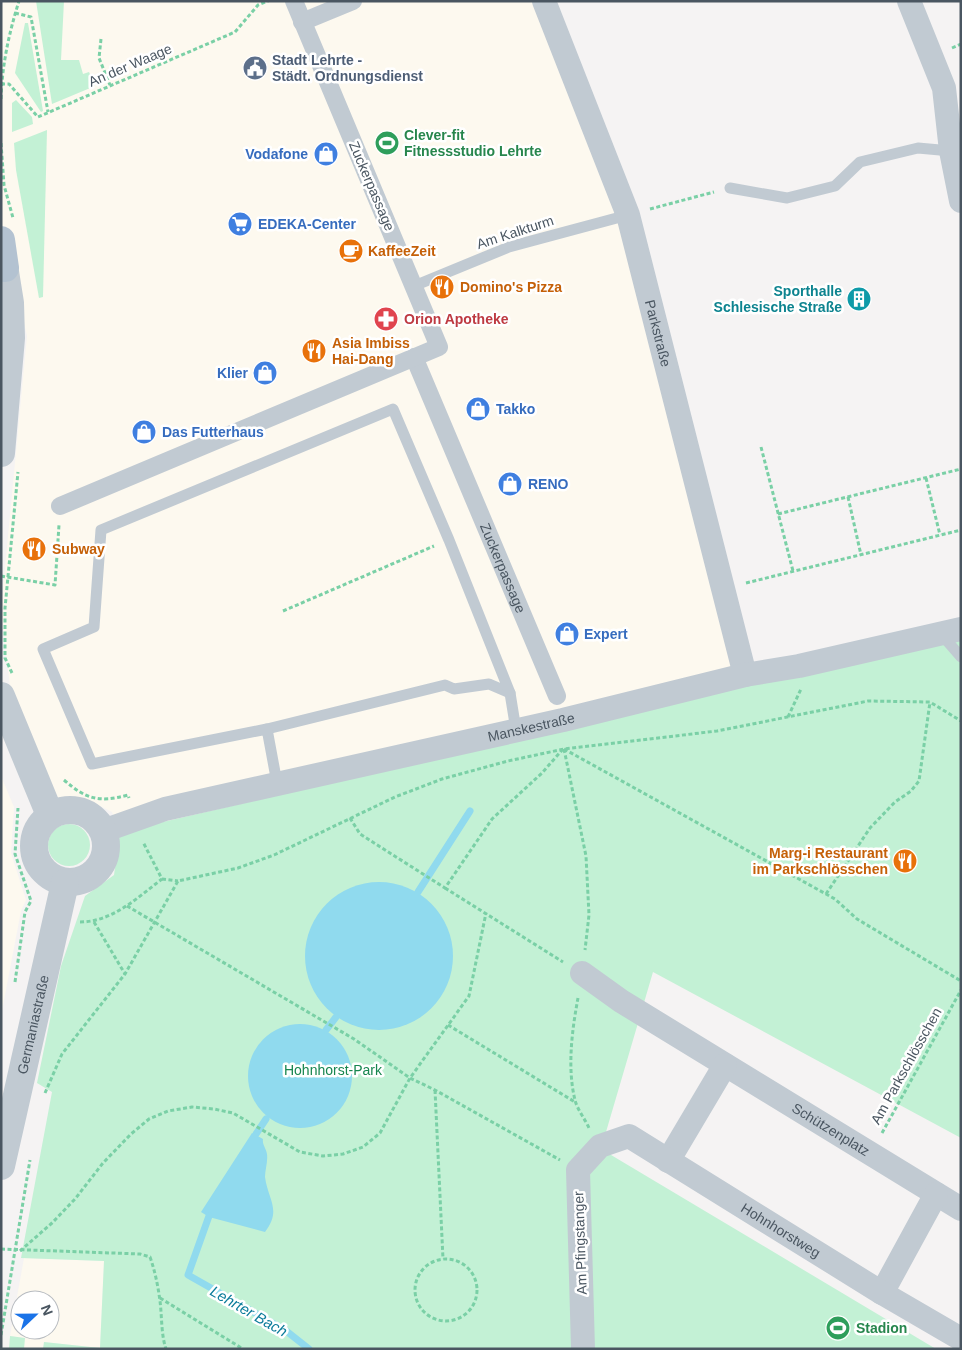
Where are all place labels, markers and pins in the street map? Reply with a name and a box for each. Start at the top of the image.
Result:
place label: Stadt Lehrte - Städt. Ordnungsdienst [272,52,423,84]
public building icon: Stadt Lehrte - Städt. Ordnungsdienst [242,55,268,81]
place label: Clever-fit Fitnessstudio Lehrte [404,127,542,159]
sports icon: Clever-fit Fitnessstudio Lehrte [374,130,400,156]
shop icon: Vodafone [313,141,339,167]
place label: Vodafone [245,146,308,162]
supermarket icon: EDEKA-Center [227,211,253,237]
place label: EDEKA-Center [258,216,357,232]
cafe icon: KaffeeZeit [338,238,364,264]
place label: KaffeeZeit [368,243,436,259]
restaurant icon: Domino's Pizza [429,274,455,300]
place label: Domino's Pizza [460,279,562,295]
place label: Sporthalle Schlesische Straße [714,283,842,315]
building icon: Sporthalle Schlesische Straße [846,286,872,312]
pharmacy icon: Orion Apotheke [373,306,399,332]
place label: Orion Apotheke [404,311,509,327]
place label: Asia Imbiss Hai-Dang [332,335,410,367]
restaurant icon: Asia Imbiss Hai-Dang [301,338,327,364]
shop icon: Klier [252,360,278,386]
place label: Klier [217,365,249,381]
shop icon: Takko [465,396,491,422]
place label: Takko [496,401,535,417]
shop icon: Das Futterhaus [131,419,157,445]
place label: Das Futterhaus [162,424,264,440]
shop icon: RENO [497,471,523,497]
place label: RENO [528,476,569,492]
restaurant icon: Subway [21,536,47,562]
place label: Subway [52,541,105,557]
shop icon: Expert [554,621,580,647]
place label: Expert [584,626,628,642]
place label: Marg-i Restaurant im Parkschlösschen [753,845,888,877]
restaurant icon: Marg-i Restaurant im Parkschlösschen [892,848,918,874]
sports icon: Stadion [825,1315,851,1341]
place label: Stadion [856,1320,907,1336]

